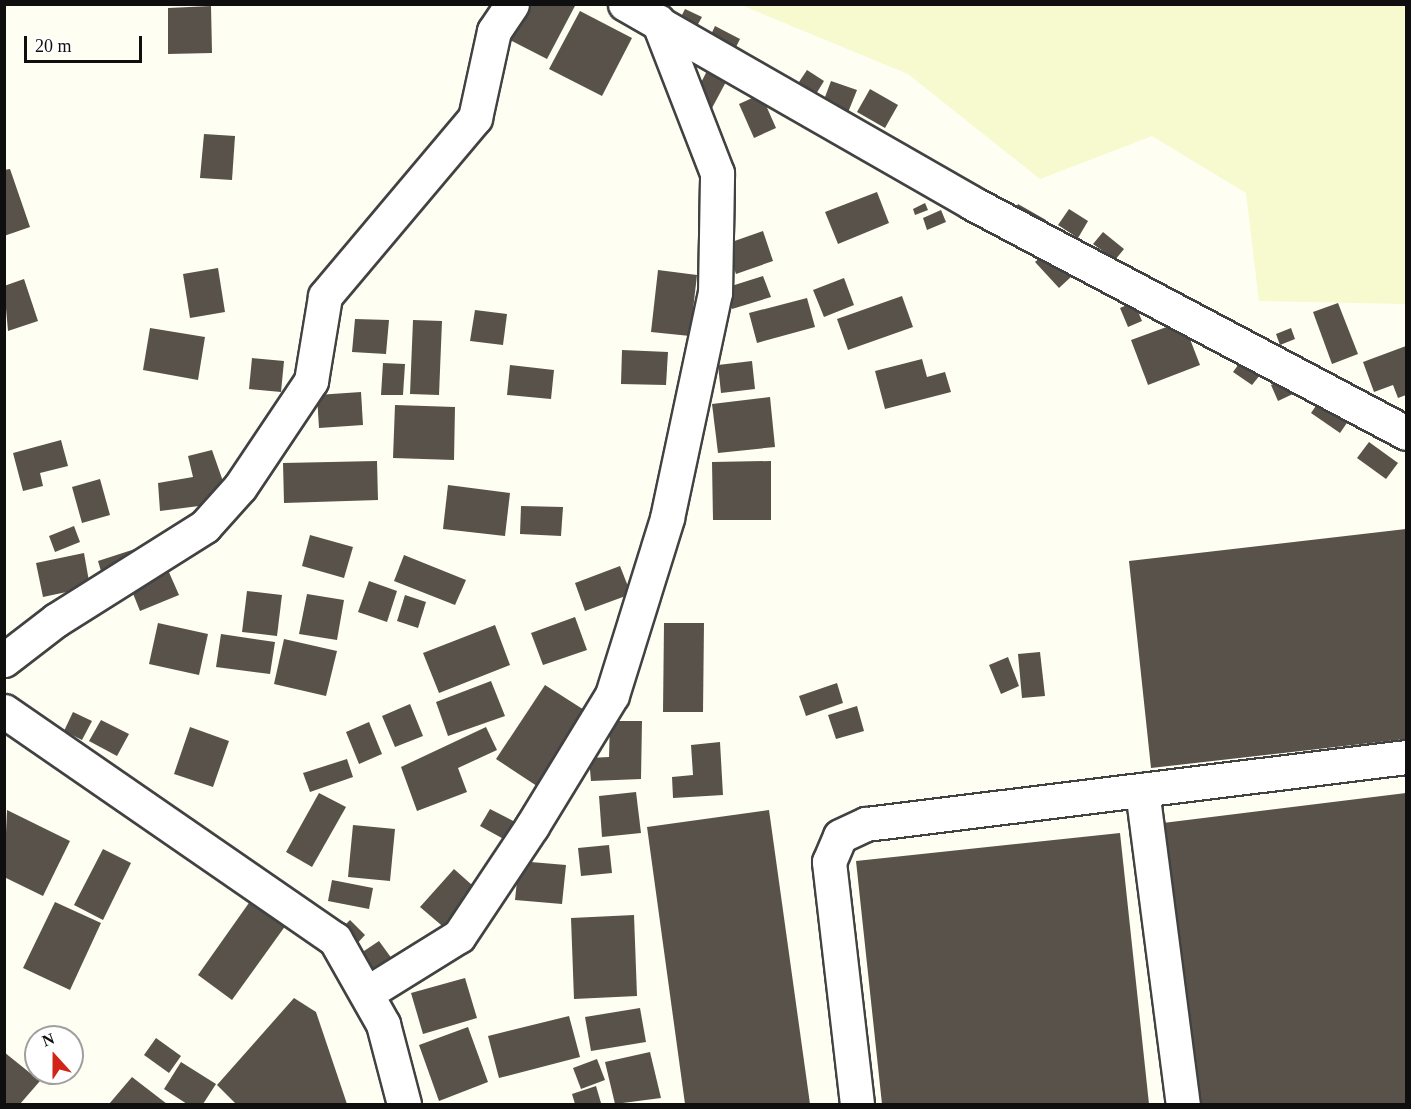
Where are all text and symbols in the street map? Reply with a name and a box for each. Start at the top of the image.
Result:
scale bar [27,24,146,62]
text: 20 m [35,36,72,56]
north arrow [24,1025,84,1085]
text: N [40,1030,57,1050]

